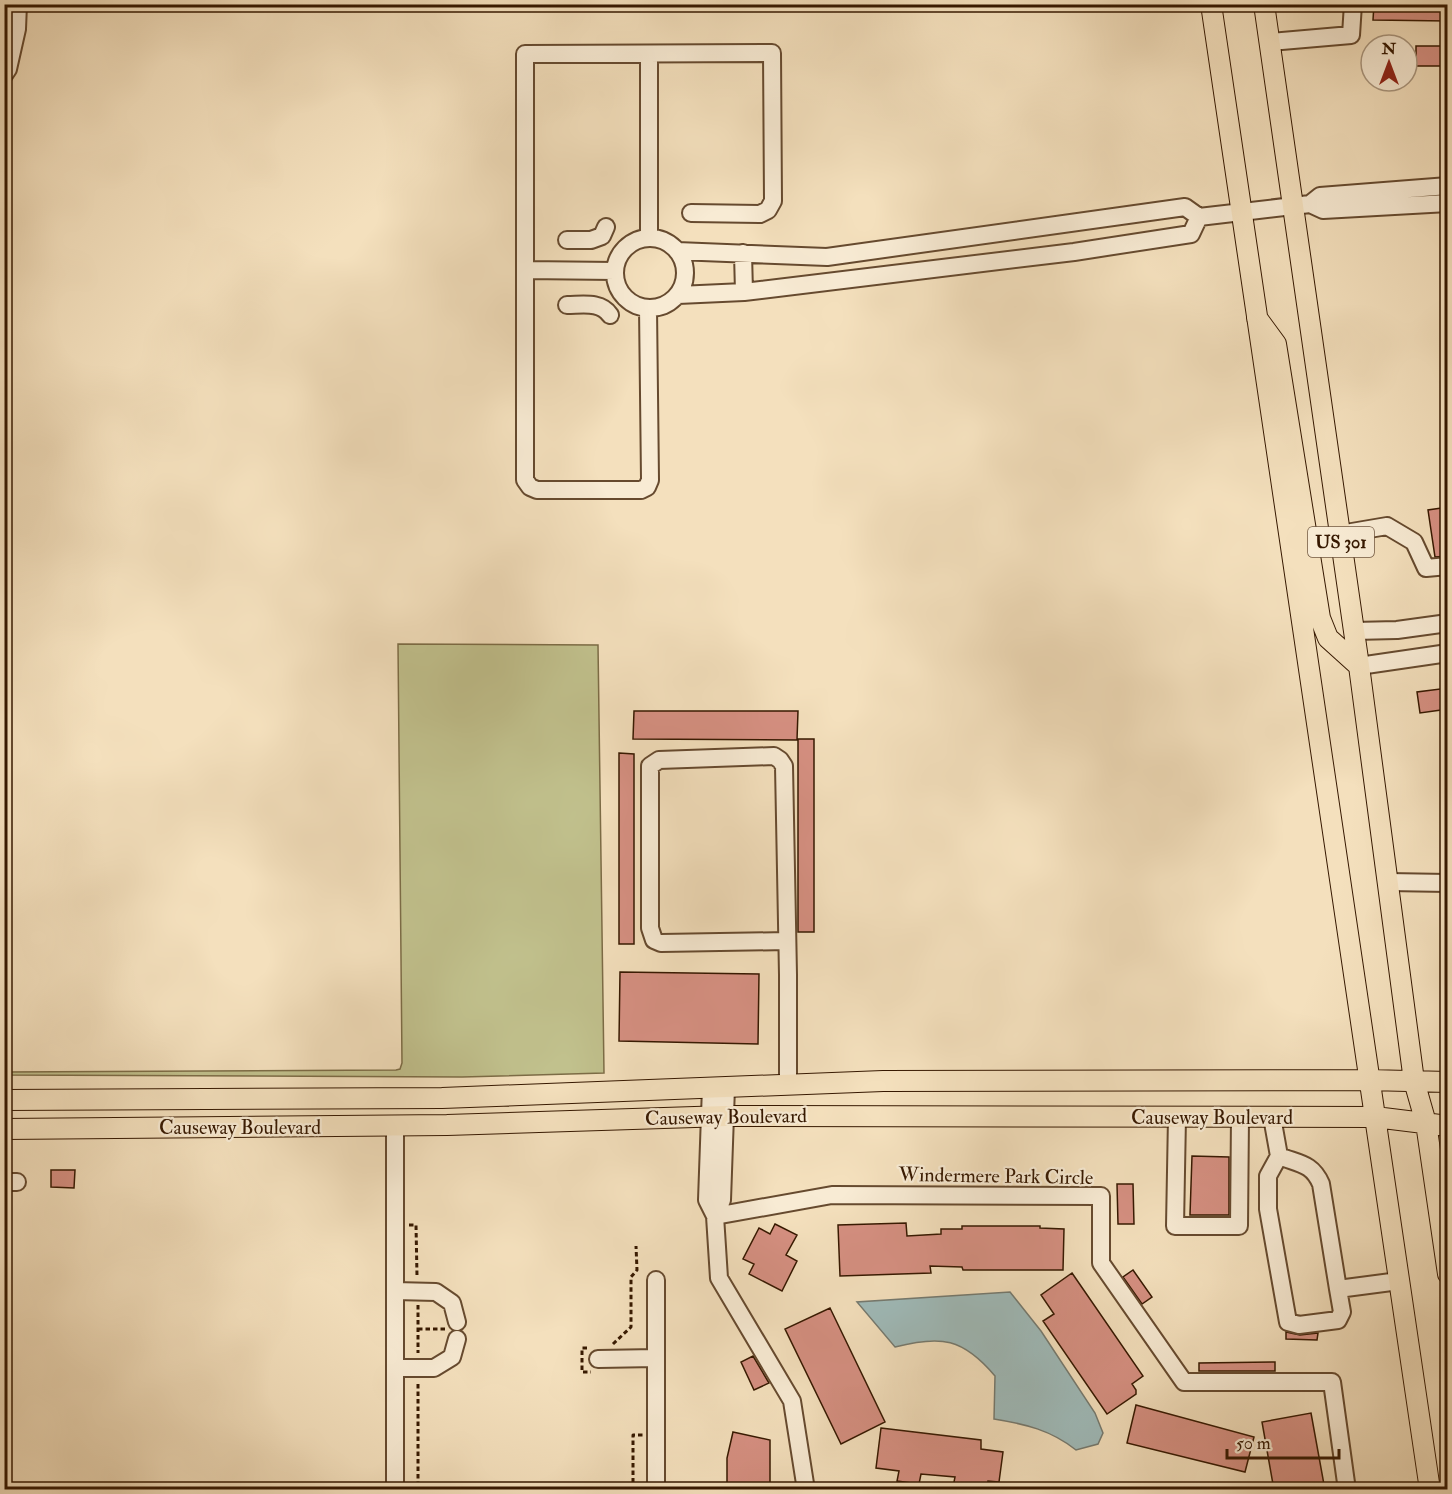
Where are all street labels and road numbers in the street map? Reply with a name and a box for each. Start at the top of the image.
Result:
road number: US 301 [1308,527,1374,557]
street label: Causeway Boulevard [645,1103,807,1131]
street label: Causeway Boulevard [1131,1105,1293,1130]
street label: Causeway Boulevard [159,1115,321,1140]
street label: Windermere Park Circle [897,1162,1094,1190]

